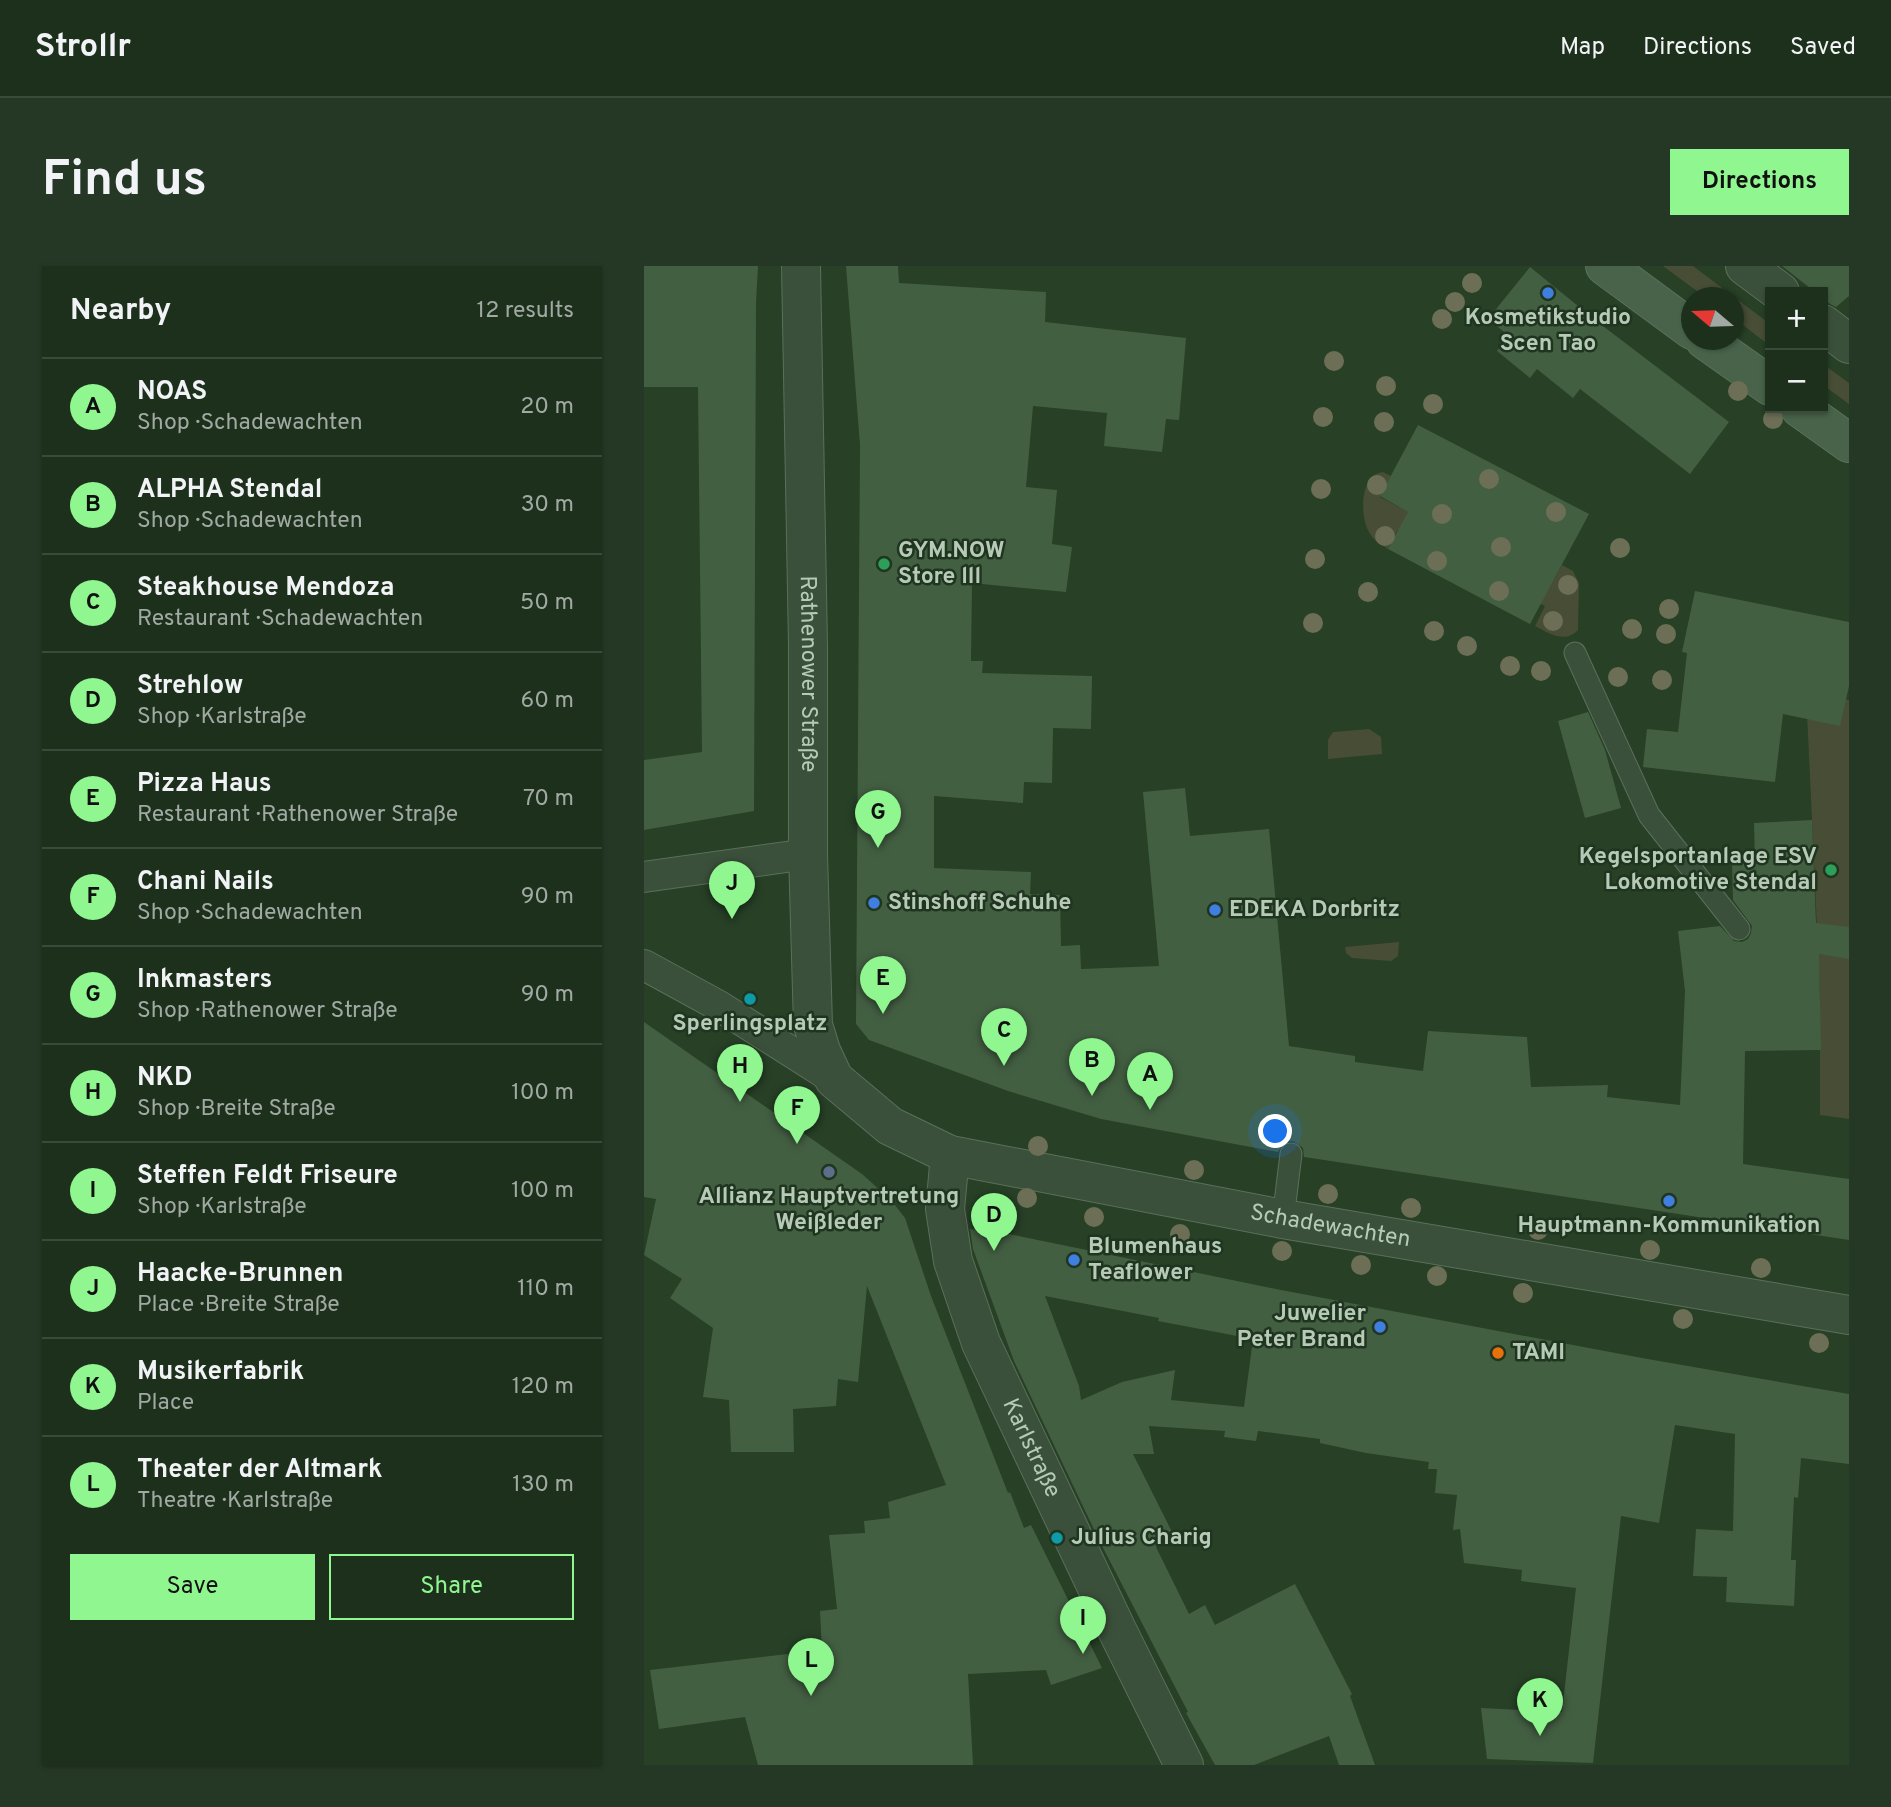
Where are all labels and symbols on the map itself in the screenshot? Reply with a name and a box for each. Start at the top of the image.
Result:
marker: Kosmetikstudio Scen Tao [1540,285,1556,301]
north arrow [1681,287,1744,350]
place label: Kosmetikstudio Scen Tao [1465,304,1631,359]
place label: GYM.NOW Store lll [898,537,1004,592]
marker: GYM.NOW Store lll [876,556,892,572]
street label: Rathenower Straße [792,575,823,772]
pin: G [855,790,901,848]
place label: Kegelsportanlage ESV Lokomotive Stendal [1579,843,1817,898]
pin: J [709,861,755,919]
marker: Kegelsportanlage ESV Lokomotive Stendal [1823,862,1839,878]
place label: Stinshoff Schuhe [888,889,1071,918]
marker: Stinshoff Schuhe [866,895,882,911]
place label: EDEKA Dorbritz [1229,896,1400,925]
marker: EDEKA Dorbritz [1207,902,1223,918]
pin: E [860,956,906,1014]
marker: Sperlingsplatz [742,991,758,1007]
pin: C [981,1008,1027,1066]
place label: Sperlingsplatz [672,1010,828,1039]
pin: B [1069,1038,1115,1096]
pin: H [717,1044,763,1102]
pin: A [1127,1052,1173,1110]
pin: F [774,1086,820,1144]
your location [1258,1114,1292,1148]
marker: Allianz Hauptvertretung Weißleder [821,1164,837,1180]
place label: Allianz Hauptvertretung Weißleder [699,1183,959,1238]
pin: D [971,1193,1017,1251]
marker: Hauptmann-Kommunikation [1661,1193,1677,1209]
street label: Schadewachten [1248,1198,1413,1255]
place label: Hauptmann-Kommunikation [1518,1212,1820,1241]
place label: Blumenhaus Teaflower [1088,1233,1222,1288]
marker: Blumenhaus Teaflower [1066,1252,1082,1268]
place label: Juwelier Peter Brand [1237,1300,1366,1355]
marker: Juwelier Peter Brand [1372,1319,1388,1335]
place label: TAMI [1512,1339,1565,1368]
marker: TAMI [1490,1345,1506,1361]
street label: Karlstraße [995,1394,1067,1502]
place label: Julius Charig [1071,1524,1212,1553]
marker: Julius Charig [1049,1530,1065,1546]
pin: I [1060,1596,1106,1654]
pin: L [788,1638,834,1696]
pin: K [1517,1678,1563,1736]

